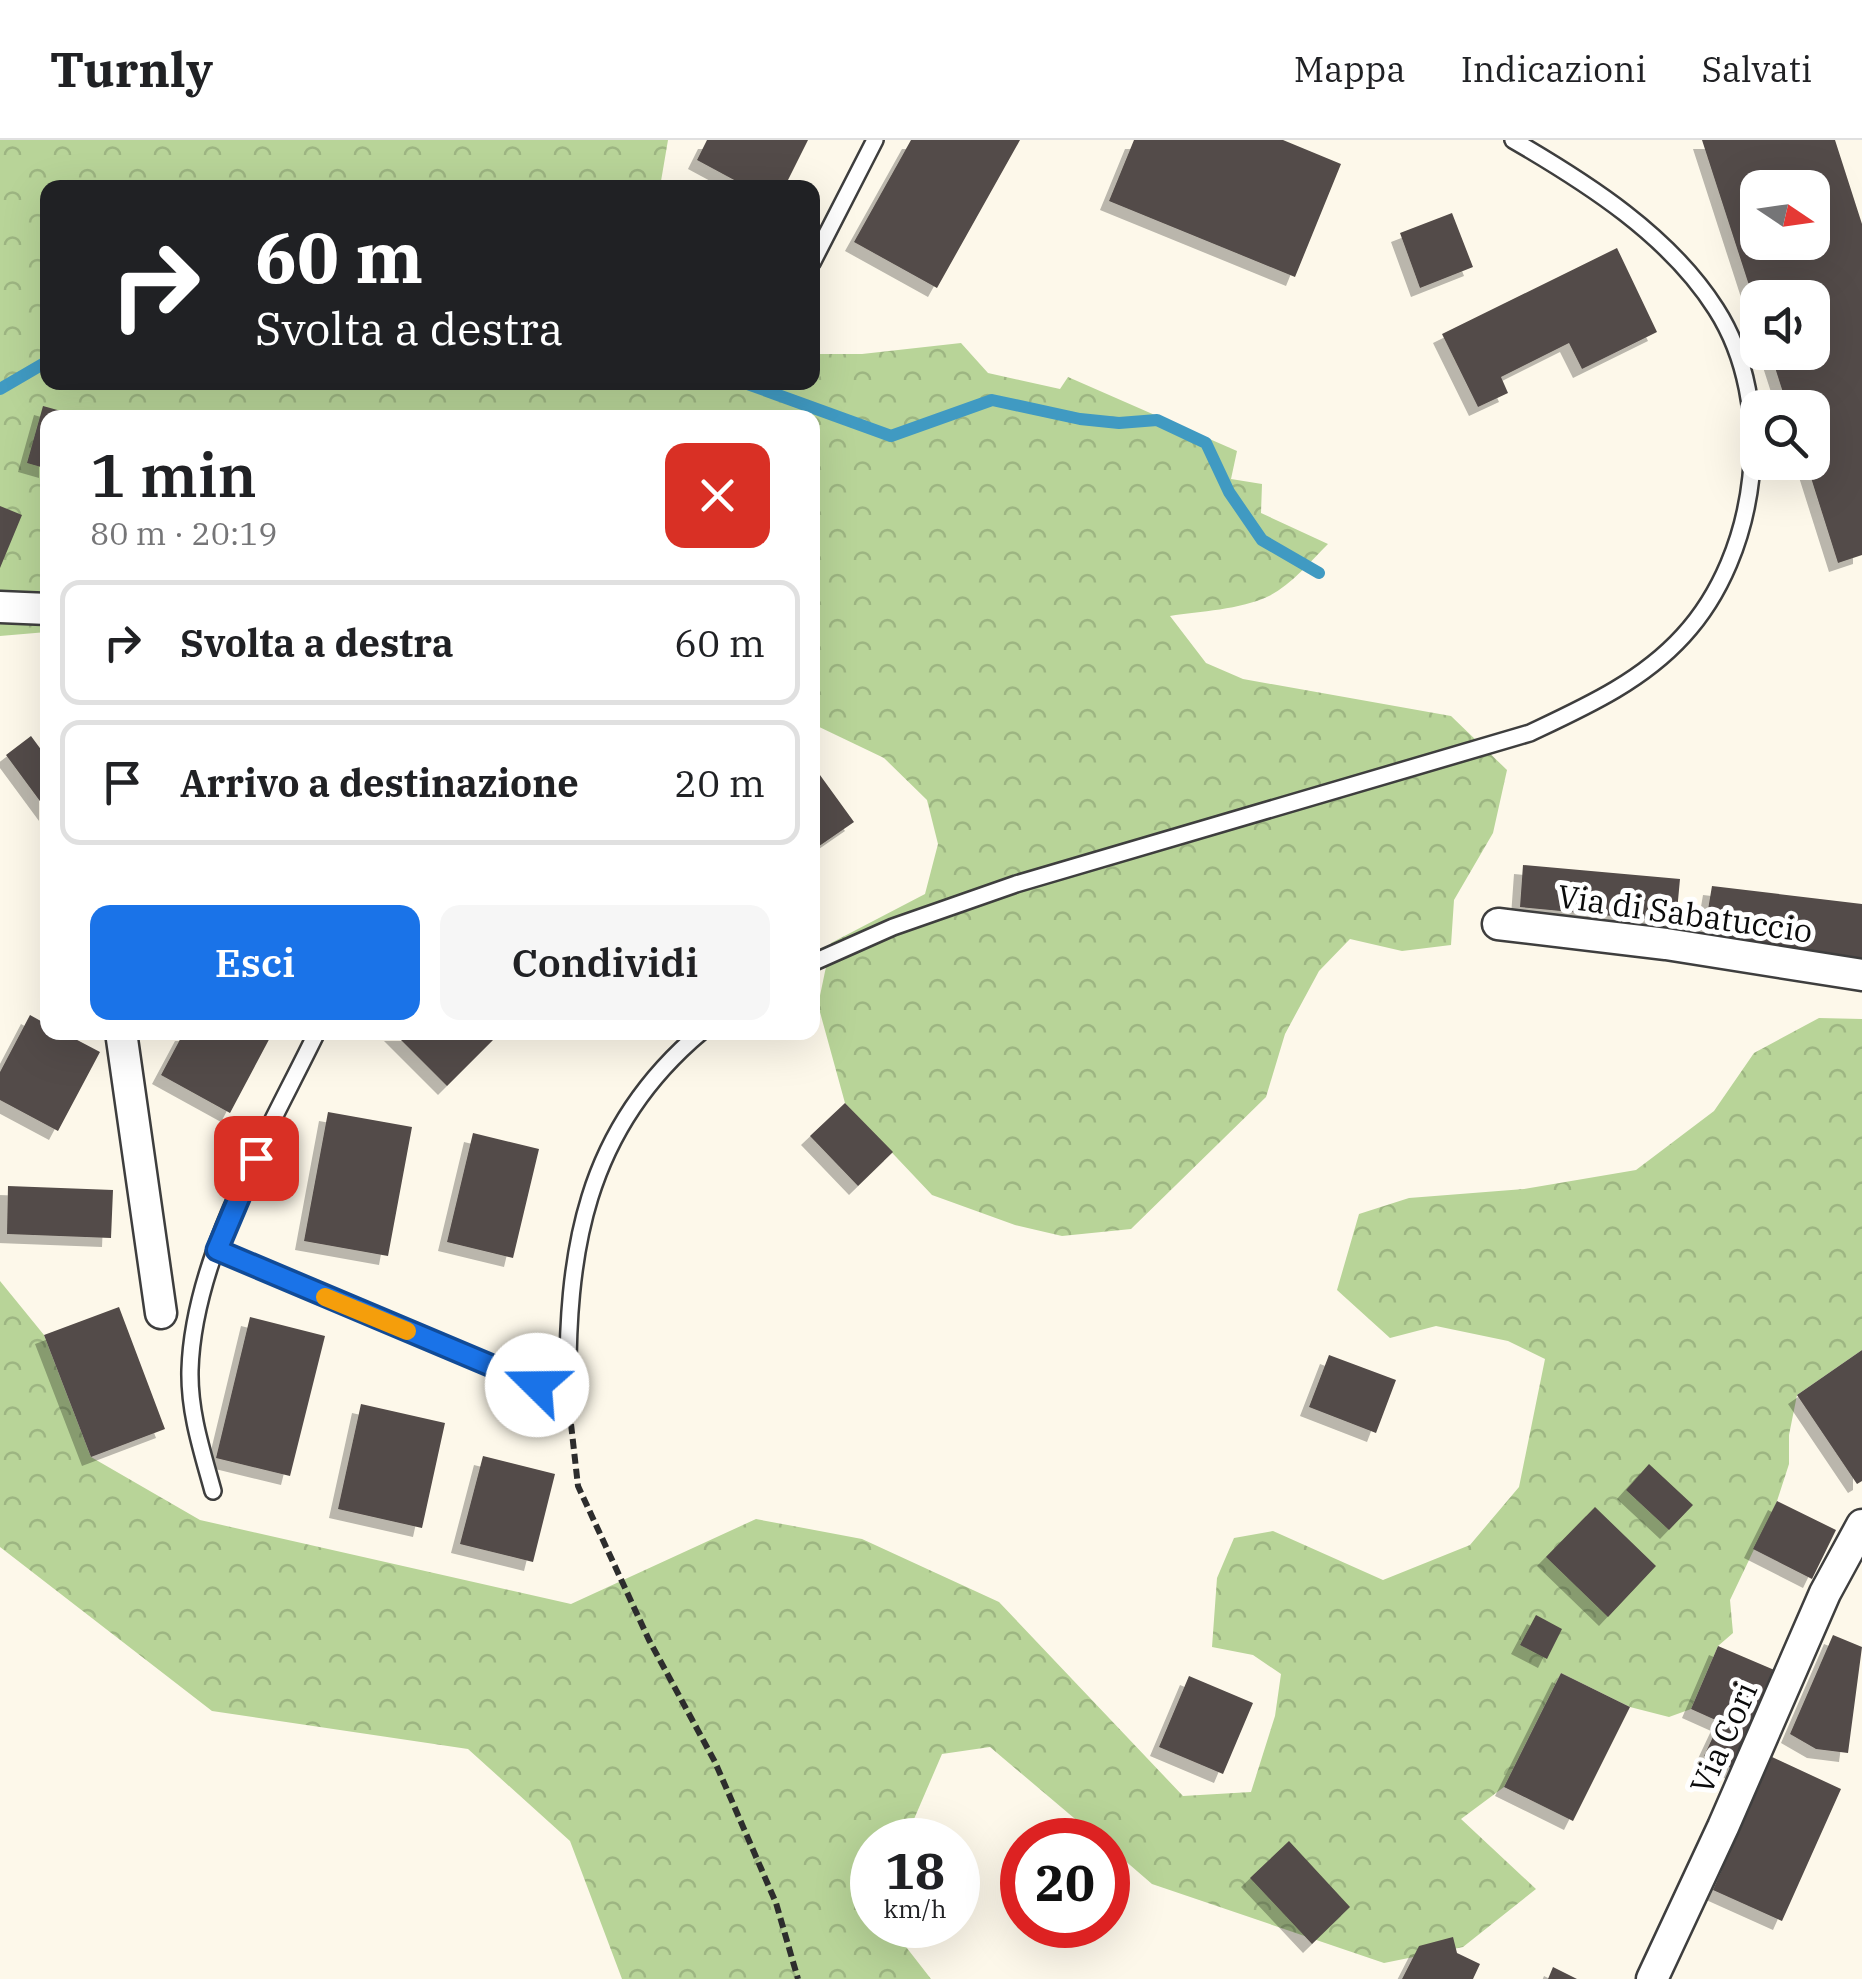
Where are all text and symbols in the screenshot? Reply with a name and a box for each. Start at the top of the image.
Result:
text: Turnly [50,38,213,100]
text: Mappa [1294,46,1406,92]
text: Indicazioni [1461,46,1646,92]
text: Salvati [1701,46,1812,92]
north arrow [1740,170,1830,260]
map controls [1740,170,1830,480]
text: 60 m [255,211,423,302]
icon: right [90,220,220,350]
button: sound [1740,280,1830,370]
text: Svolta a destra [255,299,563,357]
button: search [1740,390,1830,480]
text: 1 min [90,435,257,514]
button: close [665,443,770,548]
text: 80 m · 20:19 [90,512,278,554]
icon: right [95,615,150,670]
text: Svolta a destra [180,618,454,667]
text: 60 m [674,618,765,667]
icon: arrive [95,755,150,810]
text: Arrivo a destinazione [180,758,579,807]
text: 20 m [674,758,765,807]
street label: Via di Sabatuccio [1555,874,1815,952]
button: Esci [90,905,420,1020]
button: Condividi [440,905,770,1020]
pin [214,1116,299,1201]
icon: arrive [229,1131,284,1186]
position arrow [485,1333,589,1437]
street label: Via Cori [1680,1675,1766,1800]
speed limit sign: 20 [1000,1818,1130,1948]
text: 18 [885,1838,945,1903]
text: km/h [883,1892,947,1925]

